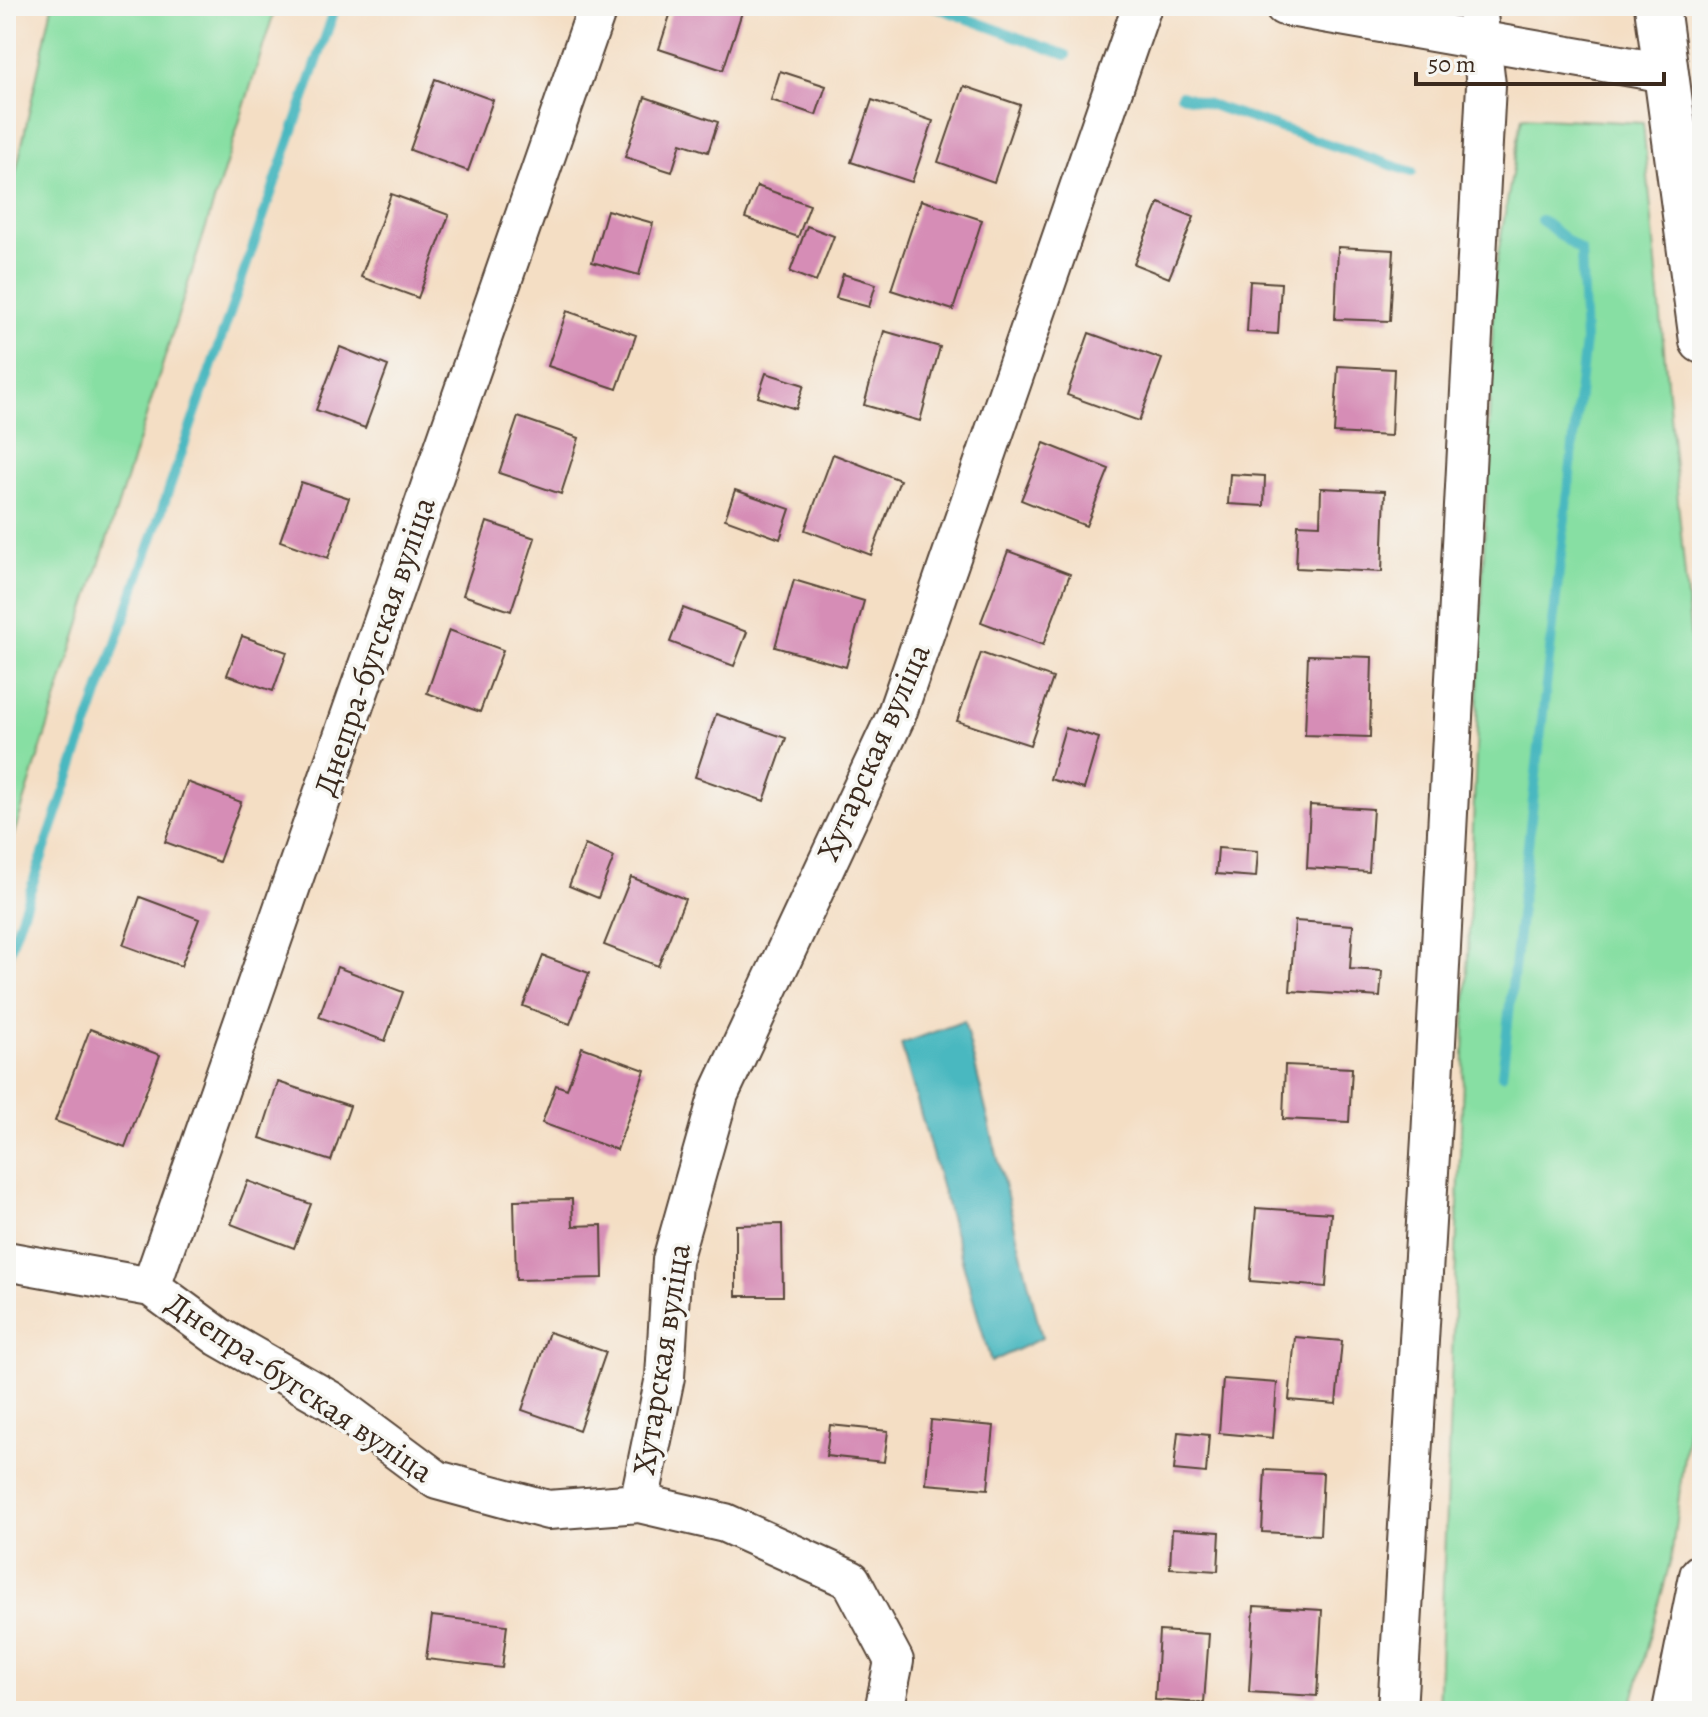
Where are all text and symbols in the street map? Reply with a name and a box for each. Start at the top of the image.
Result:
scale bar [1416,36,1664,86]
text: 50 m [1428,48,1476,80]
street label: Днепра-бугская вуліца [302,491,446,801]
street label: Хутарская вуліца [805,636,941,868]
street label: Хутарская вуліца [621,1240,701,1478]
street label: Днепра-бугская вуліца [158,1281,442,1493]

